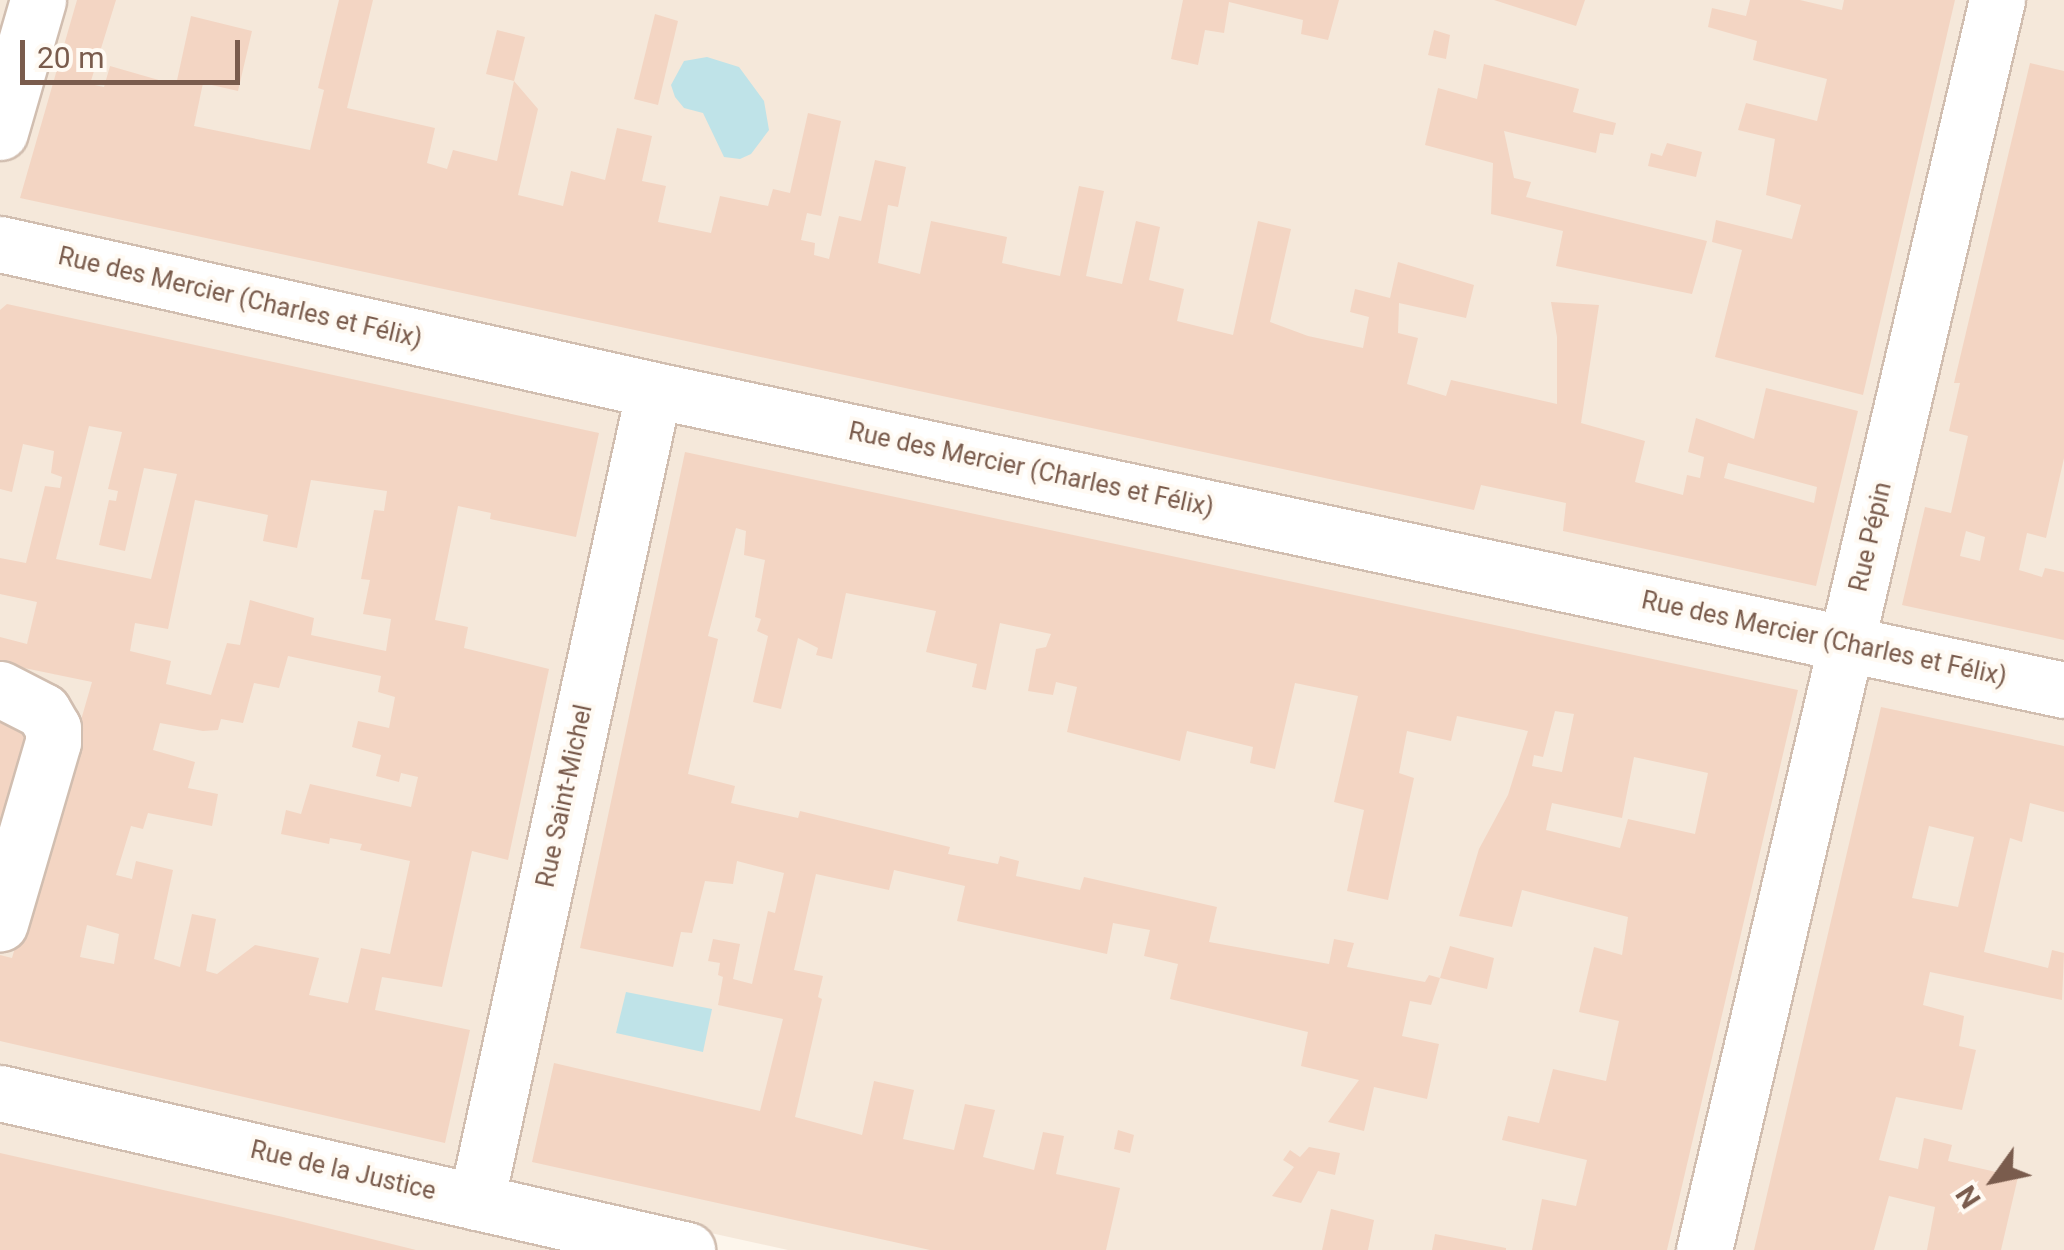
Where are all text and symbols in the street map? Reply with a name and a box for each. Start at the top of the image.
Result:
scale bar [25,20,245,82]
text: 20 m [37,40,104,75]
street label: Rue des Mercier (Charles et Félix) [55,242,425,354]
street label: Rue des Mercier (Charles et Félix) [846,417,1216,523]
street label: Rue Pépin [1844,479,1898,595]
street label: Rue des Mercier (Charles et Félix) [1639,586,2009,692]
street label: Rue Saint-Michel [531,702,599,890]
north arrow [1944,1130,2044,1230]
street label: Rue de la Justice [247,1135,439,1207]
text: N [1949,1179,1988,1214]

